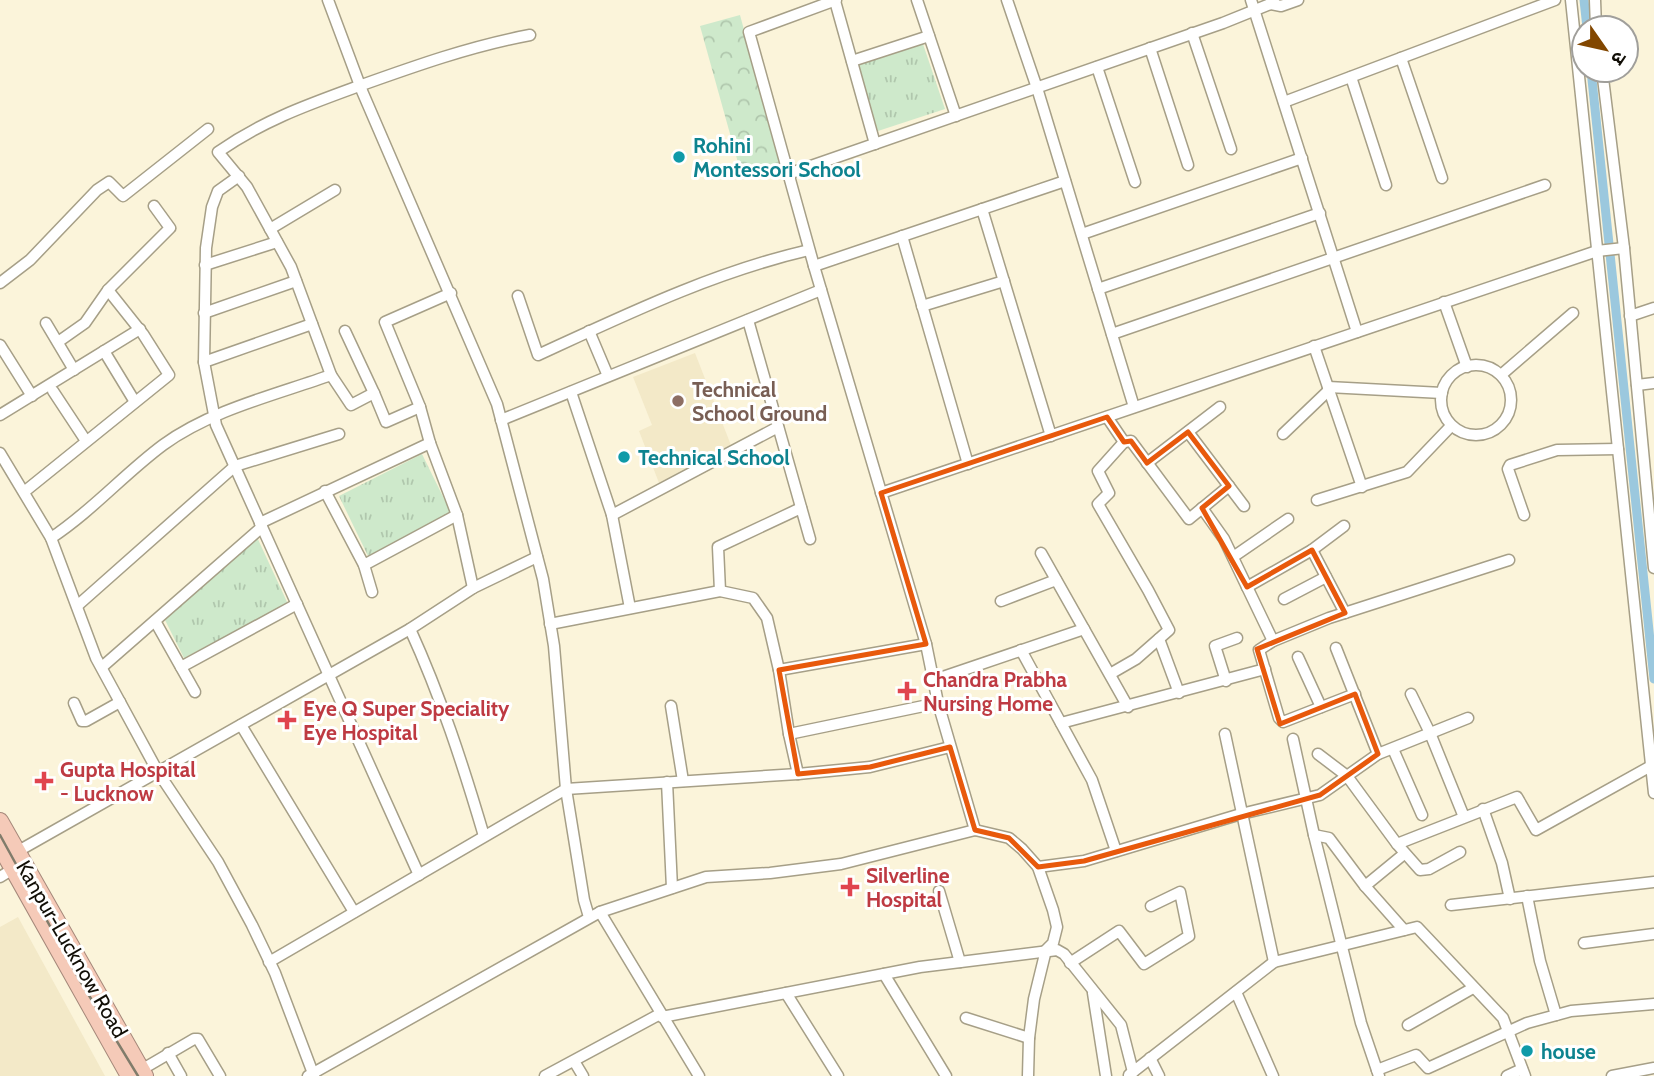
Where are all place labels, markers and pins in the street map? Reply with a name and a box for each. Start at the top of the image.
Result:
place label: Rohini Montessori School [693,133,861,182]
marker: Rohini Montessori School [671,149,687,165]
place label: Technical School Ground [692,377,827,426]
marker: Technical School Ground [670,393,686,409]
place label: Technical School [638,445,790,470]
marker: Technical School [616,449,632,465]
place label: Chandra Prabha Nursing Home [923,667,1068,716]
marker: Chandra Prabha Nursing Home [897,681,917,701]
place label: Eye Q Super Speciality Eye Hospital [303,696,510,745]
marker: Eye Q Super Speciality Eye Hospital [277,710,297,730]
place label: Gupta Hospital - Lucknow [60,757,196,806]
marker: Gupta Hospital - Lucknow [34,771,54,791]
place label: Silverline Hospital [866,863,950,912]
marker: Silverline Hospital [840,877,860,897]
place label: house [1541,1039,1596,1064]
marker: house [1519,1043,1535,1059]

